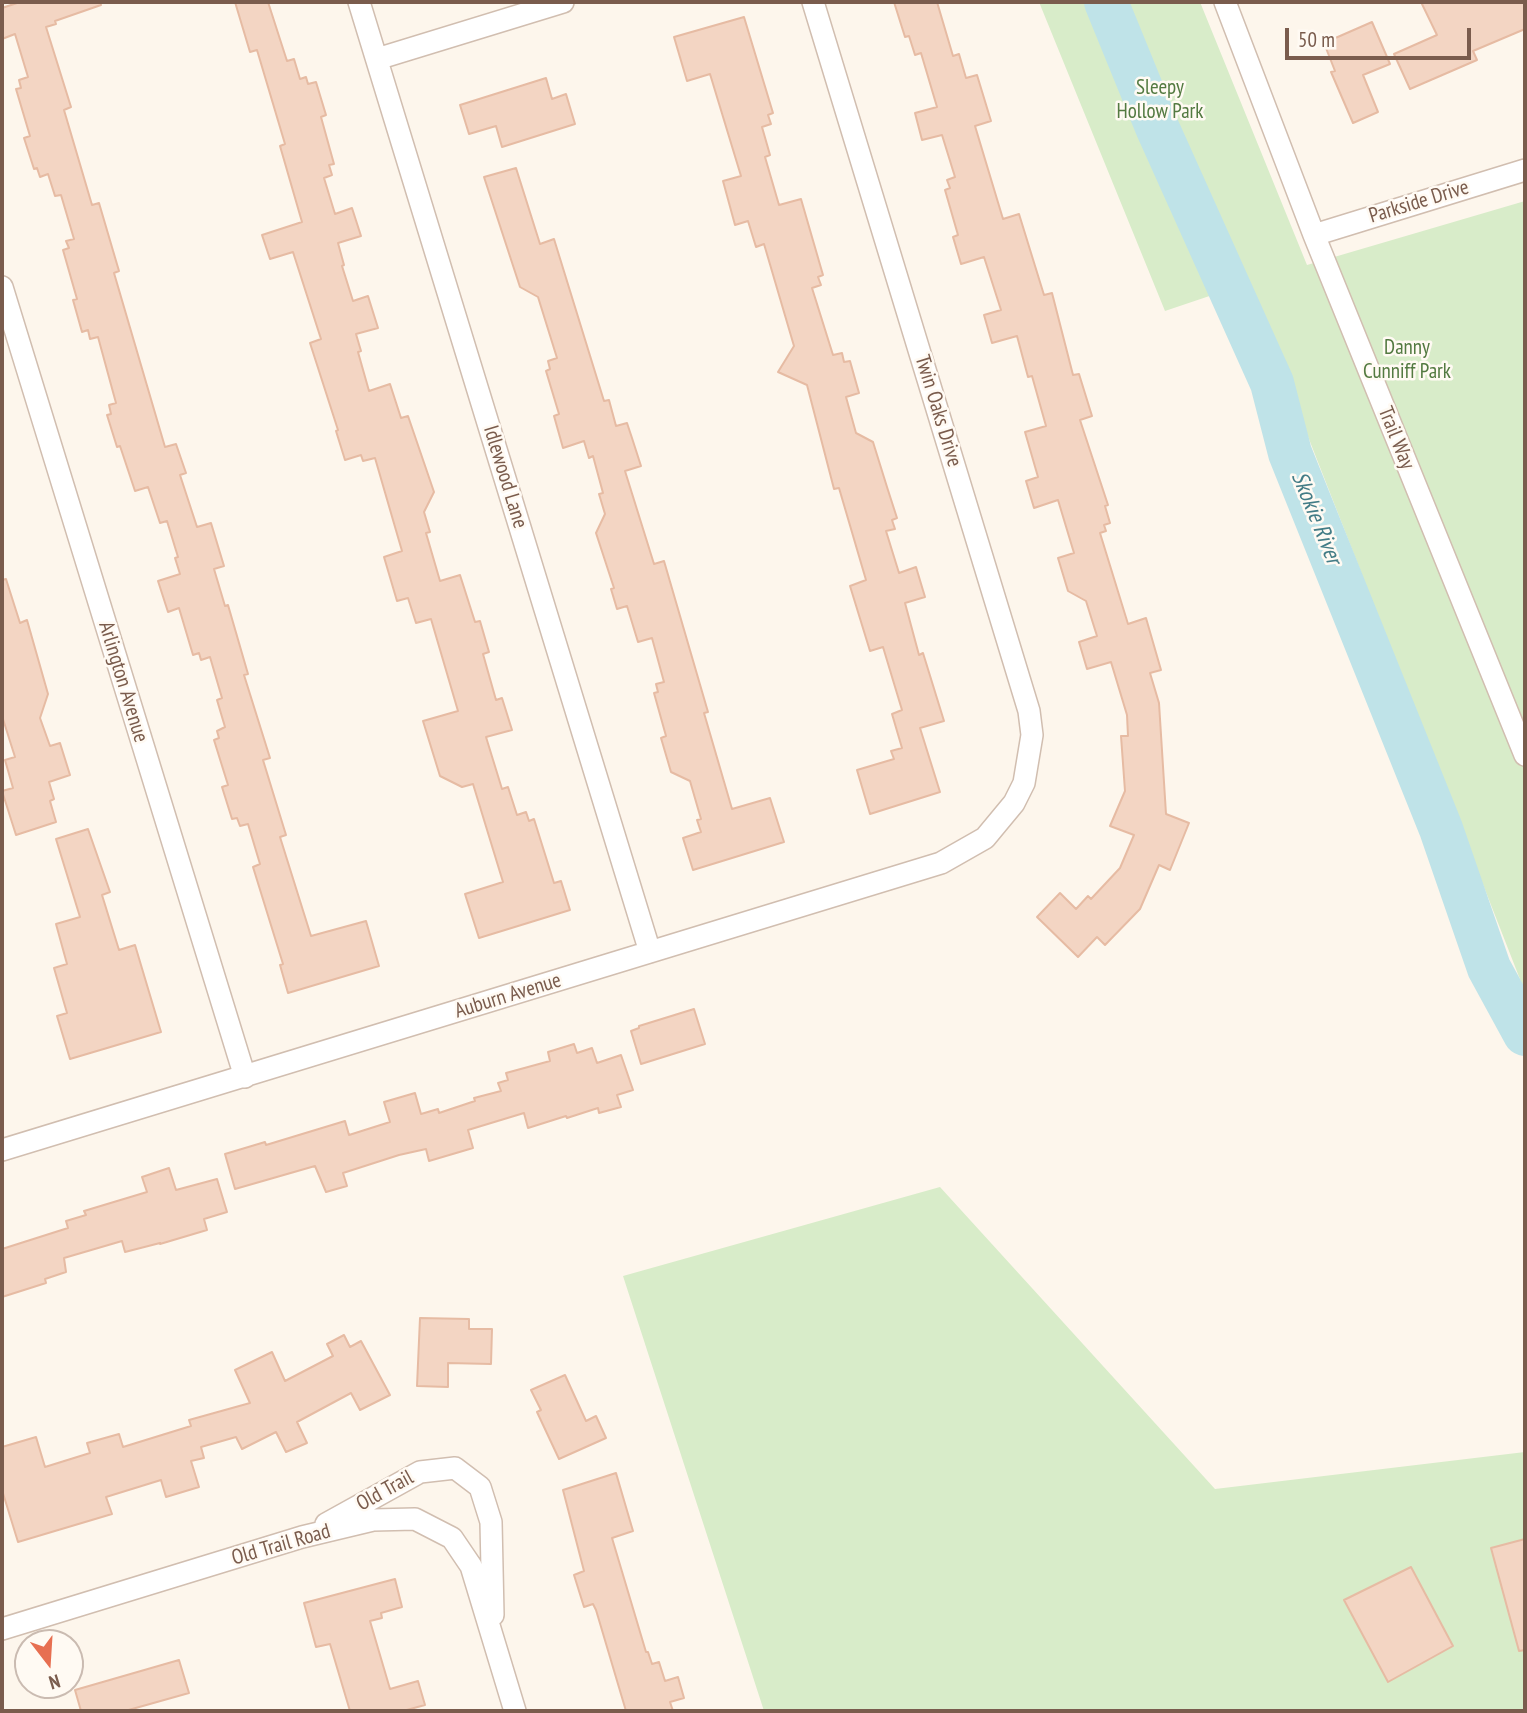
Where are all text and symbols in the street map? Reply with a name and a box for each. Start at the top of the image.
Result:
scale bar [1289,14,1474,58]
text: 50 m [1298,26,1335,53]
park label: Sleepy Hollow Park [1116,75,1204,125]
street label: Parkside Drive [1366,175,1472,229]
park label: Danny Cunniff Park [1363,335,1451,385]
street label: Twin Oaks Drive [909,352,967,470]
street label: Trail Way [1372,403,1420,473]
street label: Idlewood Lane [477,423,533,531]
water label: Skokie River [1285,468,1347,568]
street label: Arlington Avenue [93,619,153,745]
street label: Auburn Avenue [452,968,564,1024]
street label: Old Trail [352,1465,418,1517]
street label: Old Trail Road [229,1519,333,1571]
north arrow [14,1629,84,1699]
text: N [46,1669,63,1695]

